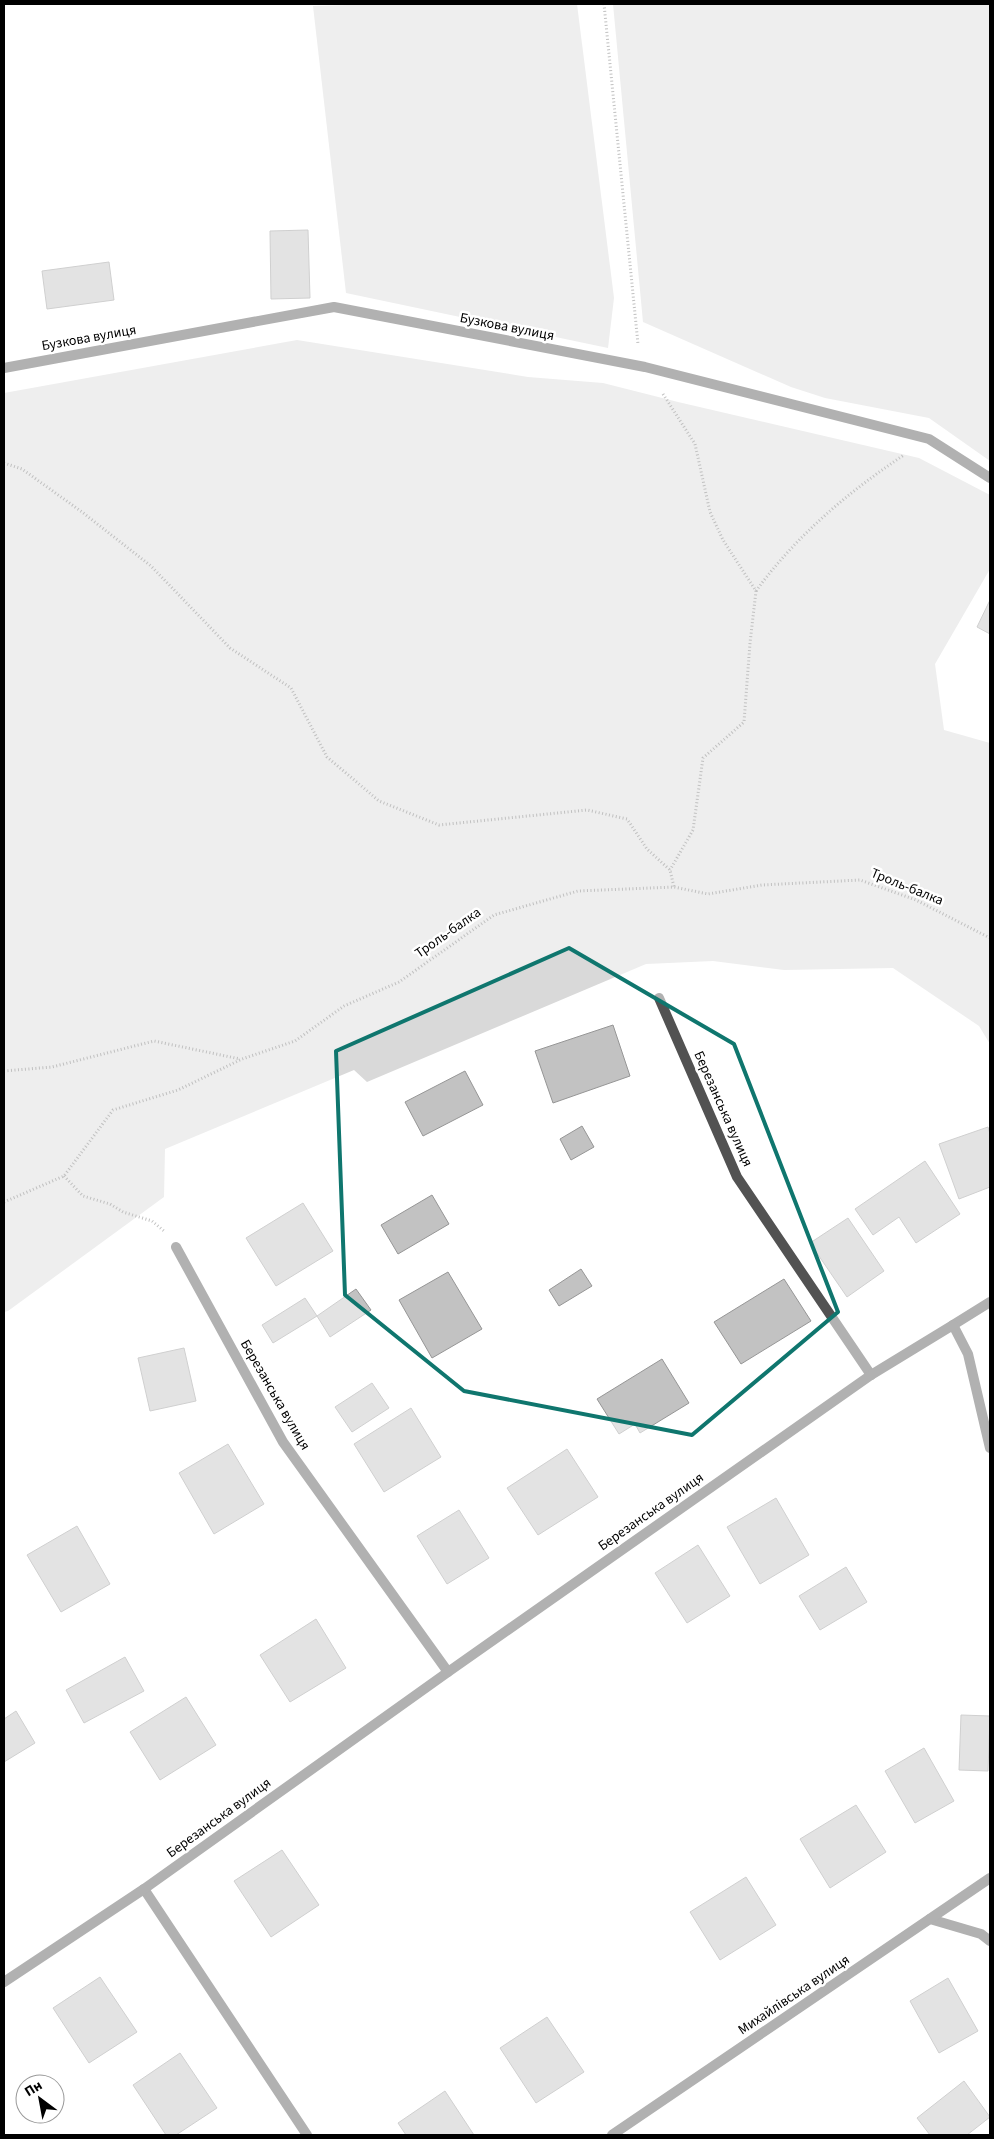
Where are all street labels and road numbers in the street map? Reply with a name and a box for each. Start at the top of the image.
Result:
street label: Бузкова вулиця [458,308,556,346]
street label: Бузкова вулиця [40,320,138,356]
street label: Троль-балка [868,863,946,911]
street label: Троль-балка [411,903,485,963]
street label: Березанська вулиця [688,1048,758,1170]
street label: Березанська вулиця [235,1336,315,1454]
street label: Березанська вулиця [594,1468,708,1556]
street label: Березанська вулиця [163,1773,275,1863]
street label: Михайлівська вулиця [734,1950,854,2040]

